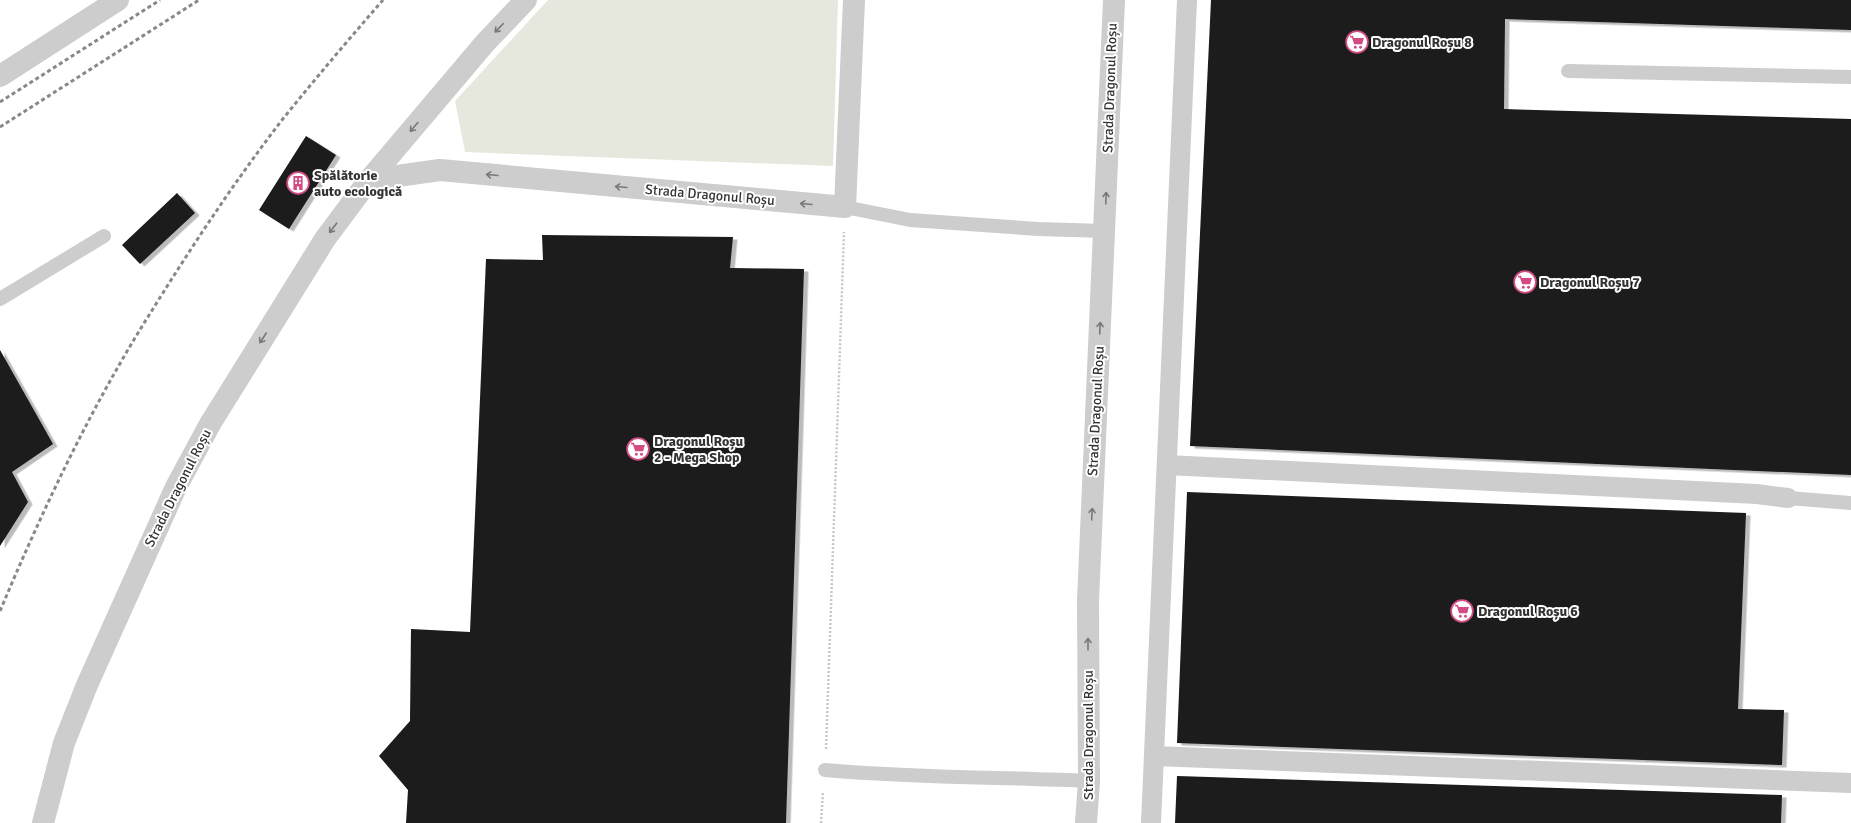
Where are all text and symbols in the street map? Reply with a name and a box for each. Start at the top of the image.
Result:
one-way arrow [494,23,504,33]
street label: Strada Dragonul Roșu [1099,23,1121,153]
supermarket icon: Dragonul Roșu 8 [1344,29,1370,55]
place label: Dragonul Roșu 8 [1372,34,1472,51]
one-way arrow [410,122,419,132]
place label: Spălătorie auto ecologică [314,167,402,200]
building icon: Spălătorie auto ecologică [285,170,311,196]
one-way arrow [486,171,499,178]
street label: Strada Dragonul Roșu [645,181,775,209]
one-way arrow [615,183,628,190]
one-way arrow [1102,192,1109,205]
one-way arrow [800,200,813,207]
one-way arrow [329,223,337,234]
supermarket icon: Dragonul Roșu 7 [1512,269,1538,295]
place label: Dragonul Roșu 7 [1540,274,1640,291]
one-way arrow [1096,322,1104,335]
one-way arrow [259,332,267,343]
street label: Strada Dragonul Roșu [1084,346,1108,476]
street label: Strada Dragonul Roșu [141,426,215,550]
place label: Dragonul Roșu 2 - Mega Shop [654,433,743,466]
supermarket icon: Dragonul Roșu 2 - Mega Shop [625,436,651,462]
one-way arrow [1088,508,1095,521]
supermarket icon: Dragonul Roșu 6 [1449,598,1475,624]
place label: Dragonul Roșu 6 [1478,603,1578,620]
one-way arrow [1084,638,1092,651]
street label: Strada Dragonul Roșu [1080,670,1097,800]

